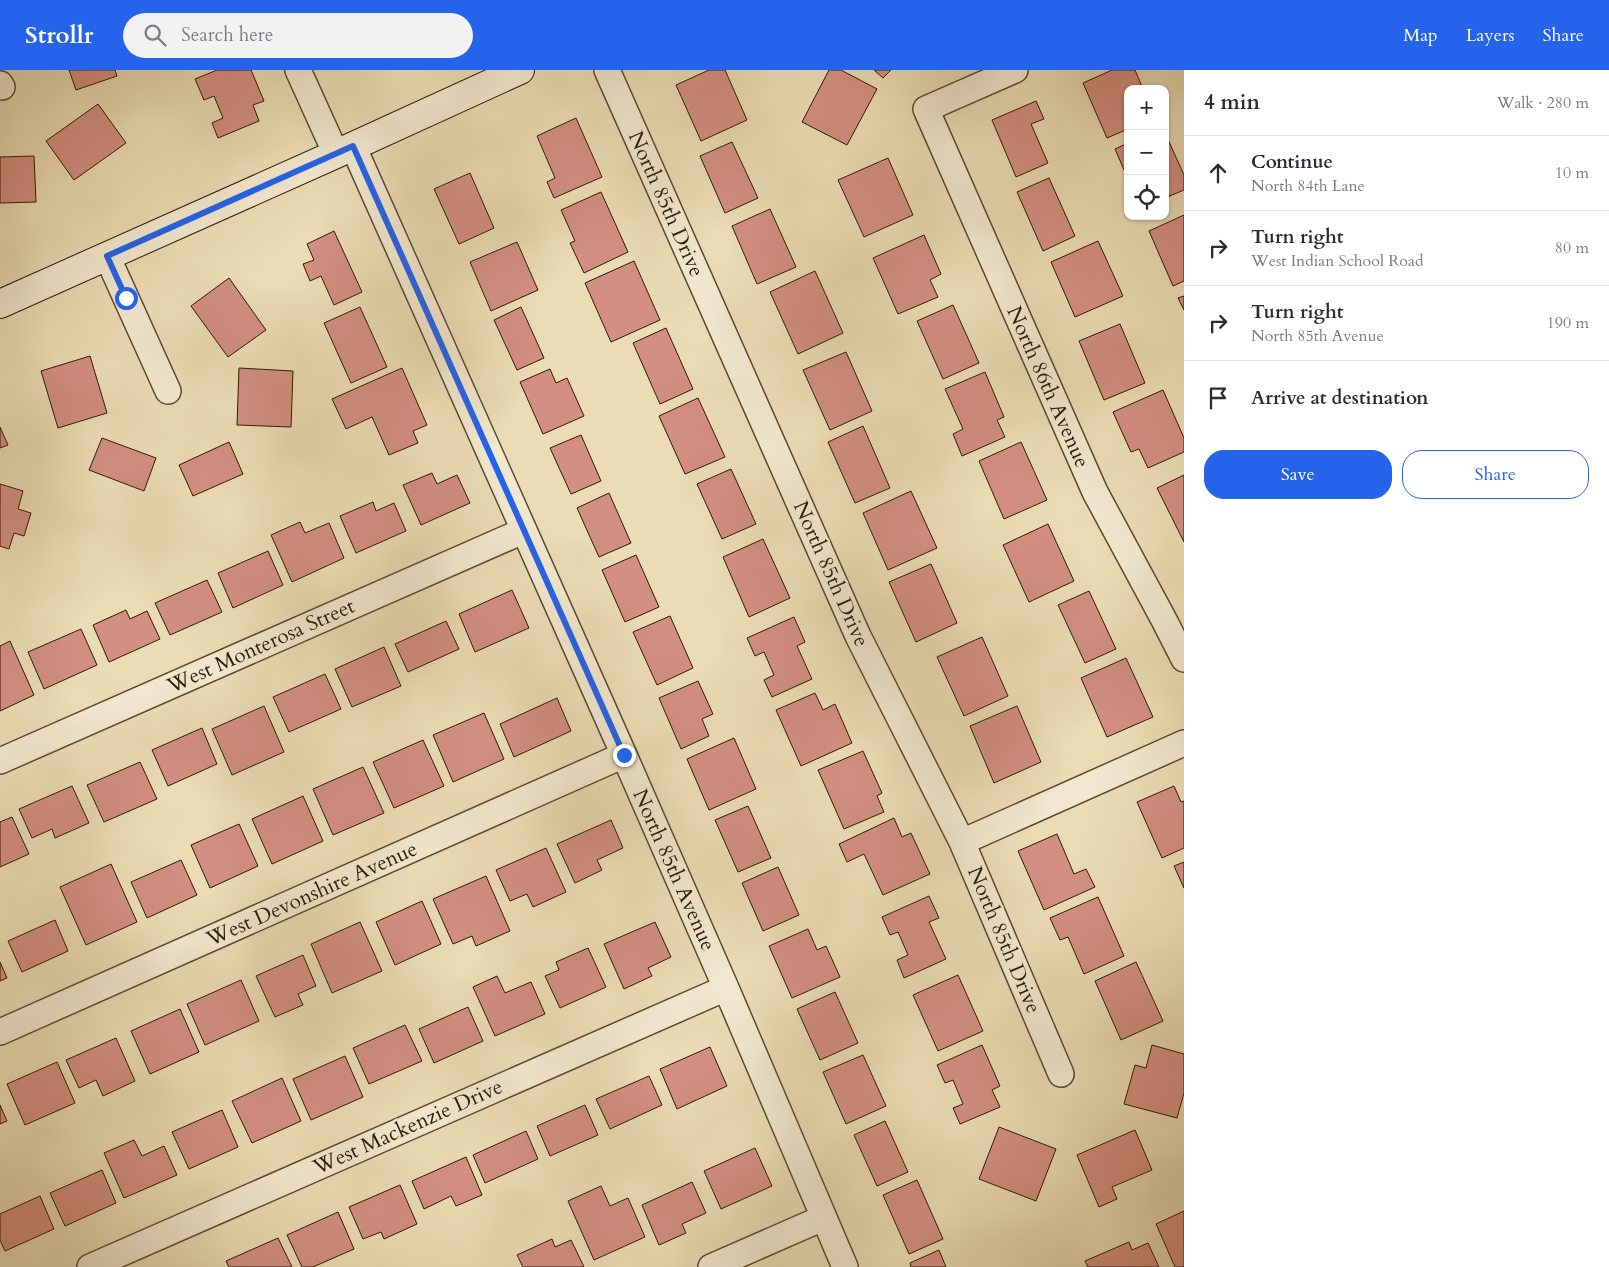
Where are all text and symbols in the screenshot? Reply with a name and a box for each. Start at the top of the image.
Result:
search box [123,13,473,58]
text: Strollr [25,19,93,52]
icon: search [141,21,169,49]
text: Search here [181,22,273,48]
text: Map [1403,23,1438,48]
text: Layers [1466,23,1515,48]
text: Share [1543,23,1584,48]
map controls [1124,85,1169,220]
button: + [1124,85,1169,130]
text: 4 min [1204,88,1260,117]
text: Walk · 280 m [1497,92,1589,114]
street label: North 85th Drive [621,126,711,282]
button: − [1124,130,1169,175]
text: Continue [1251,149,1333,175]
icon: ahead [1204,159,1232,187]
text: 10 m [1555,162,1589,184]
button: locate [1124,175,1169,220]
text: North 84th Lane [1251,175,1365,197]
text: Turn right [1251,224,1343,250]
icon: right [1204,234,1232,262]
text: 80 m [1555,237,1589,259]
text: West Indian School Road [1251,250,1423,272]
route start [115,287,138,310]
text: Turn right [1251,299,1343,325]
street label: North 86th Avenue [999,302,1097,472]
icon: right [1204,309,1232,337]
text: 190 m [1547,312,1589,334]
text: North 85th Avenue [1251,325,1384,347]
icon: arrive [1204,384,1232,412]
text: Arrive at destination [1251,385,1428,411]
button: Save [1204,450,1392,499]
button: Share [1402,450,1589,499]
street label: North 85th Drive [786,496,876,652]
street label: West Monterosa Street [162,591,360,701]
route end [613,744,636,767]
street label: North 85th Avenue [625,785,723,955]
street label: West Devonshire Avenue [201,834,422,954]
street label: North 85th Drive [960,862,1048,1018]
street label: West Mackenzie Drive [308,1072,507,1182]

